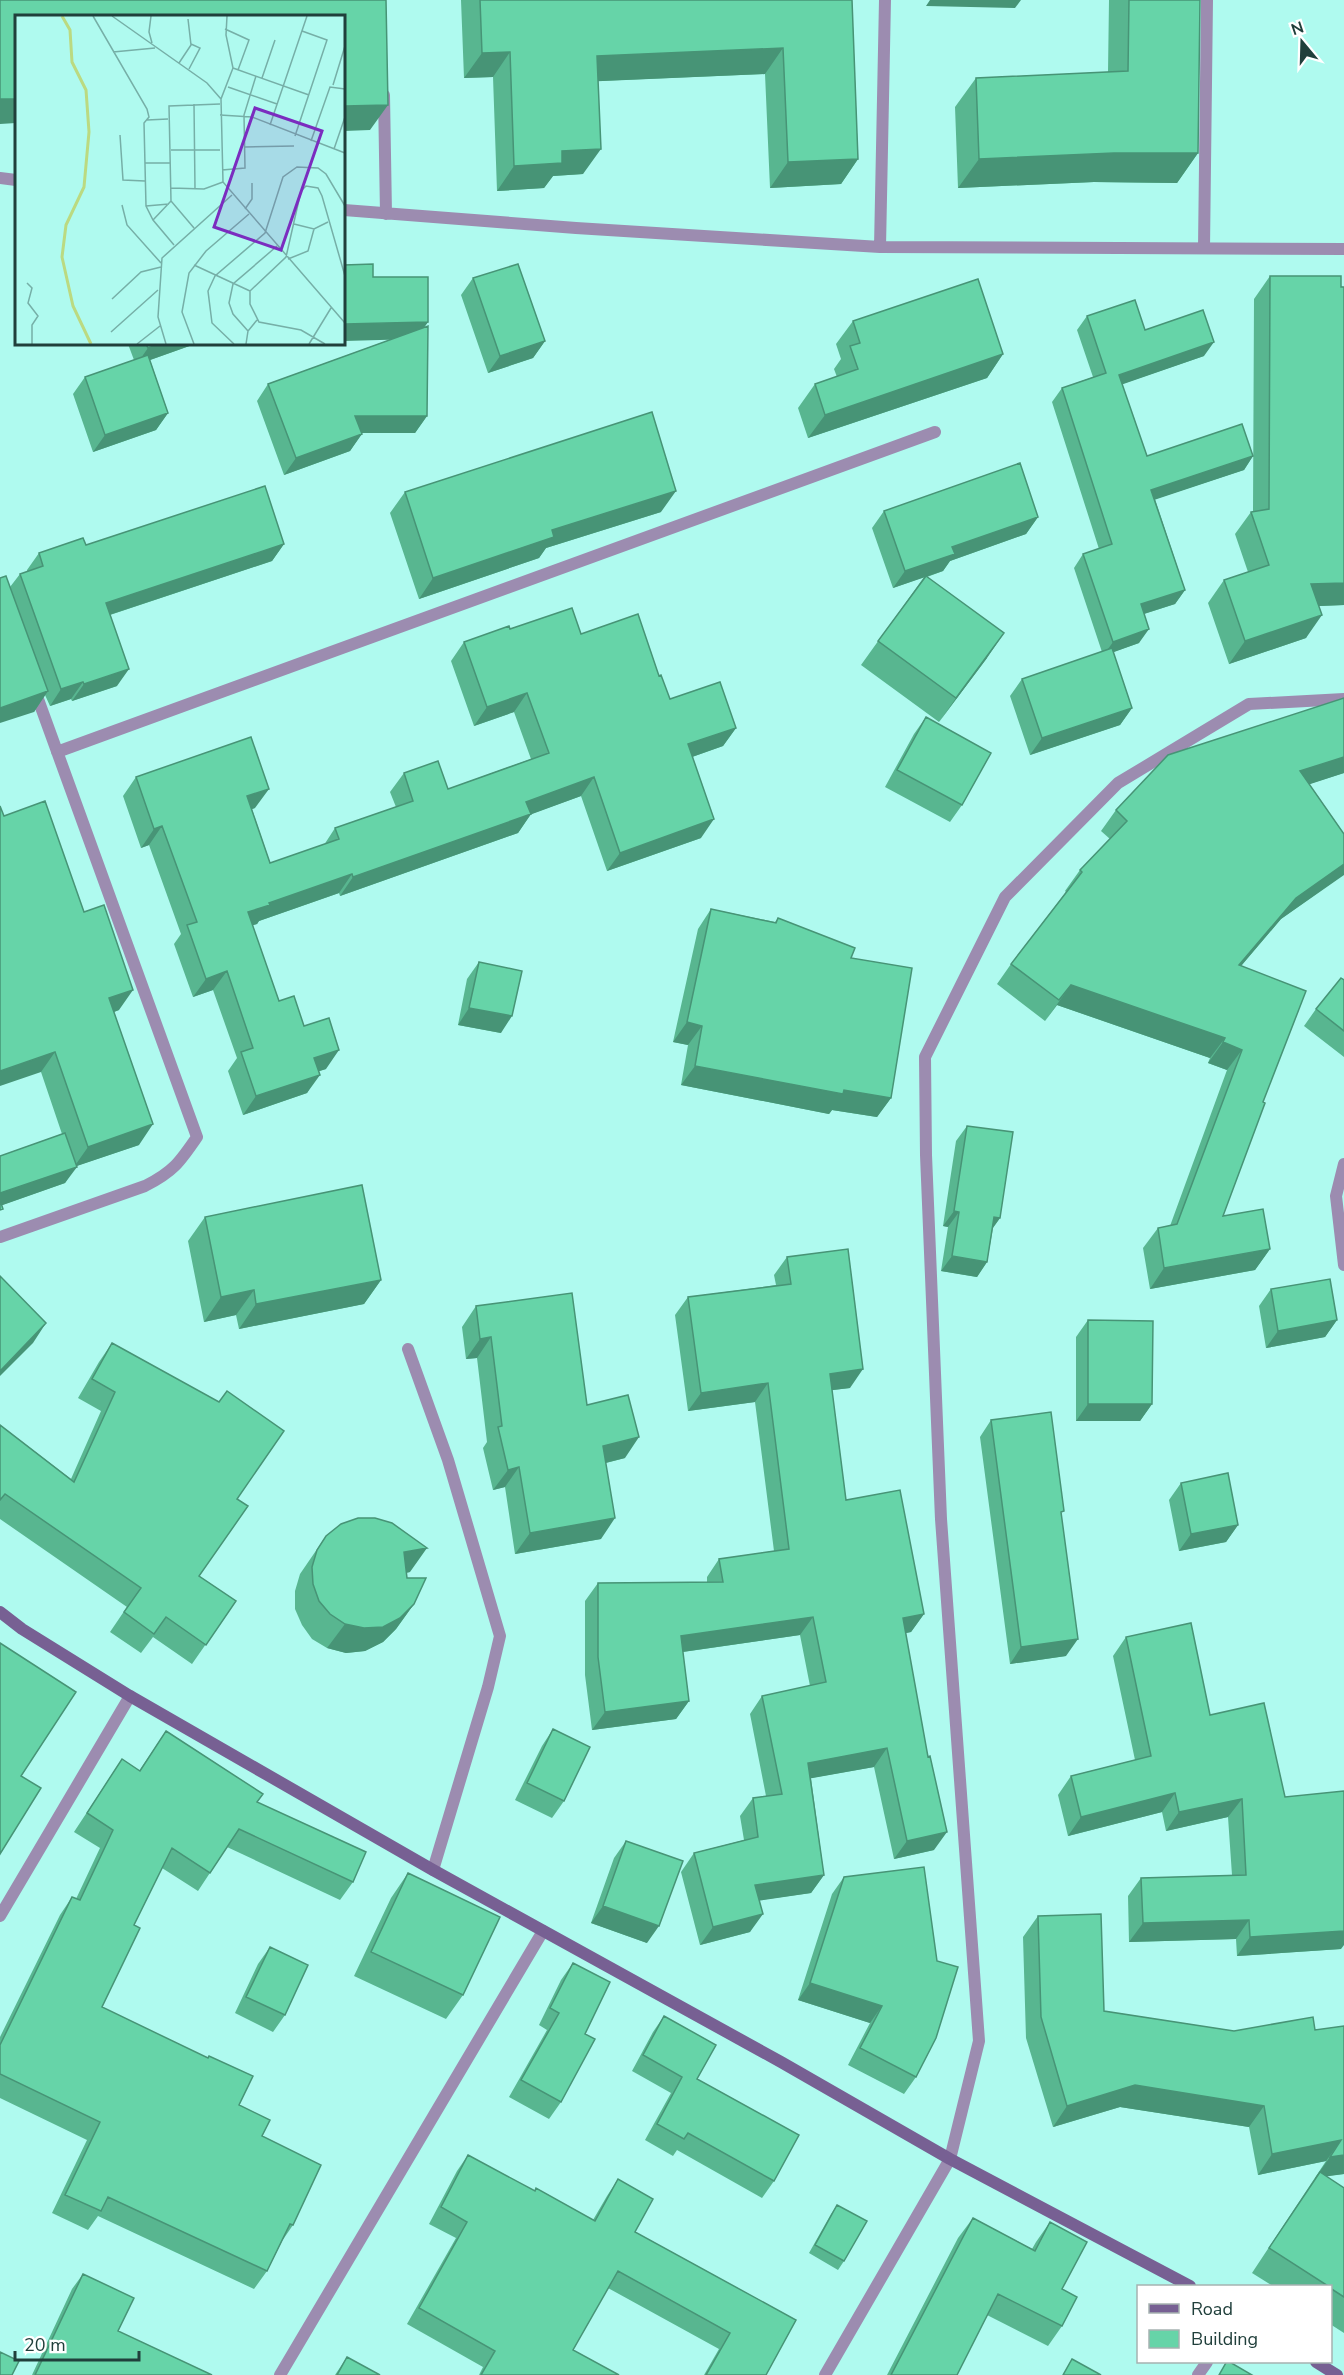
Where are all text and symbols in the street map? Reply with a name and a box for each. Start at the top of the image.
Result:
north arrow [1272,12,1332,72]
inset map [15,15,345,345]
text: N [1288,16,1307,41]
legend [1137,2285,1332,2363]
text: Road [1191,2297,1233,2321]
scale bar [15,2324,140,2362]
text: Building [1191,2327,1258,2351]
text: 20 m [24,2333,66,2357]

